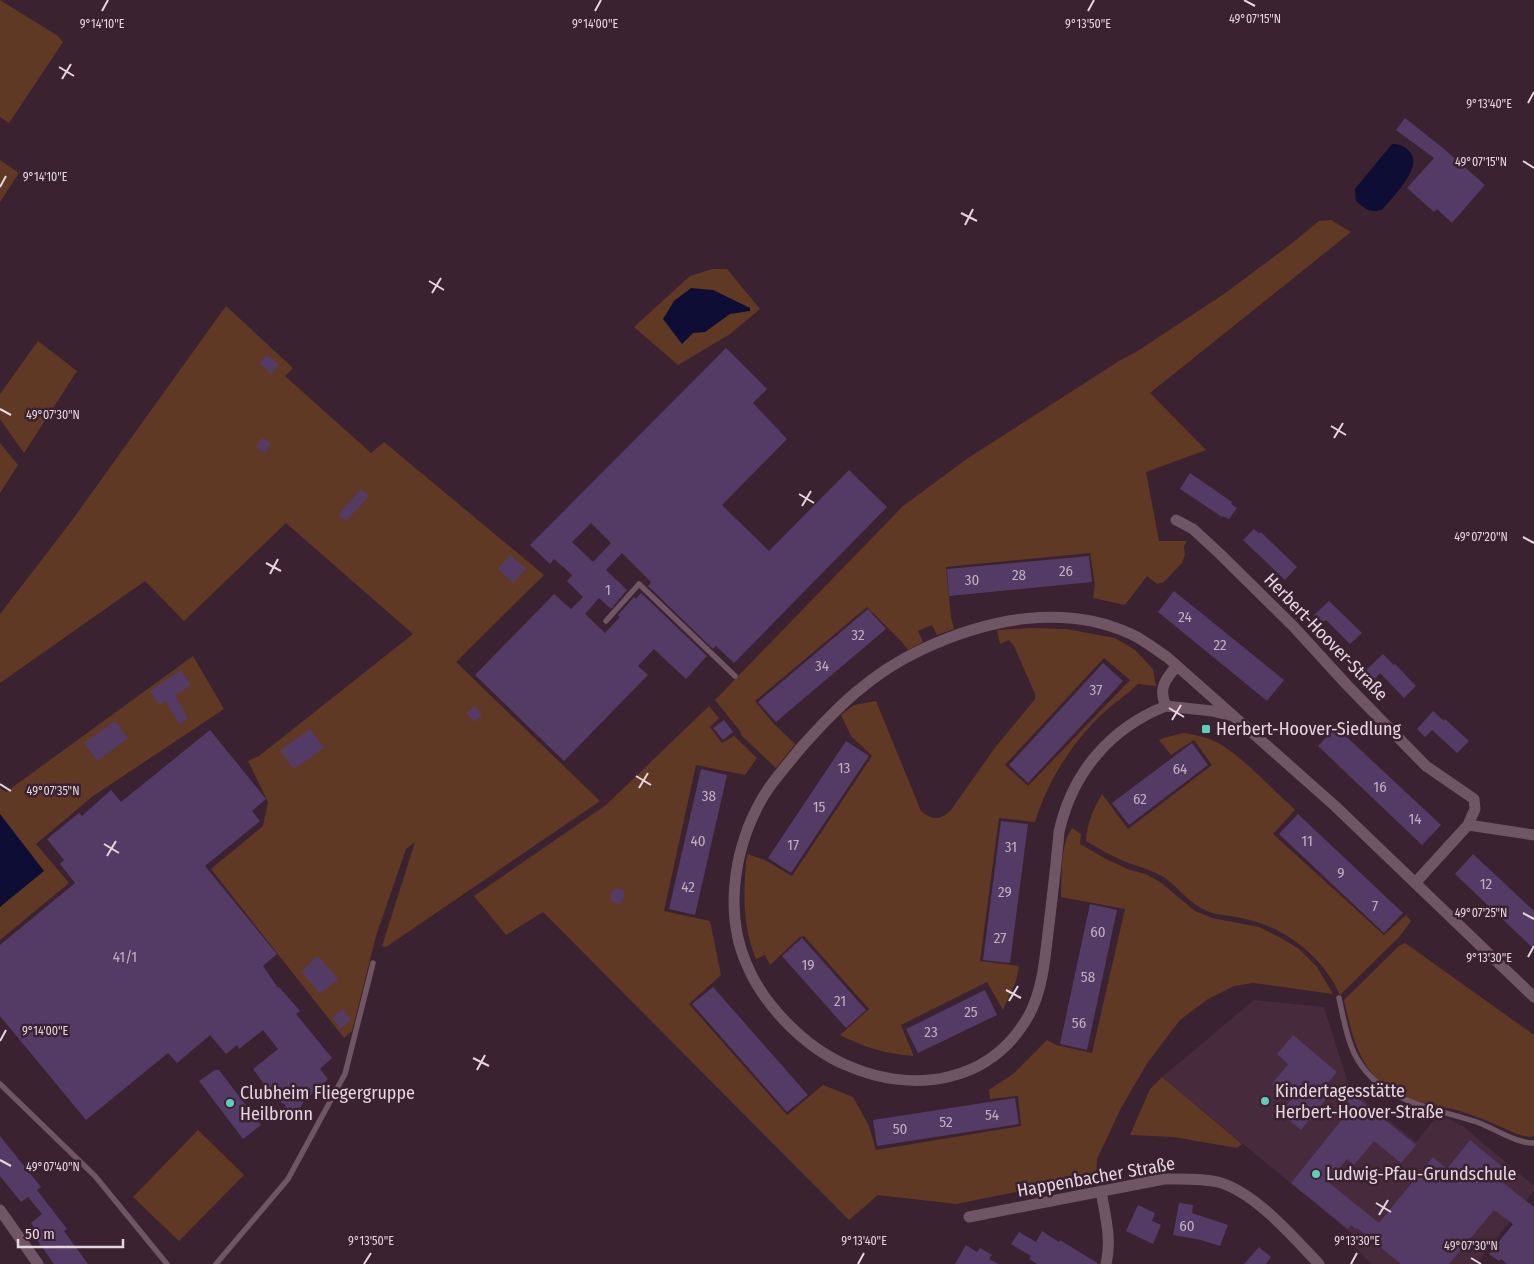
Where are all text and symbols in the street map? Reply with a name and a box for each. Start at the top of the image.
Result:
text: 49°07'15"N [1229,12,1281,26]
text: 9°14'10"E [80,17,125,31]
text: 9°14'00"E [572,17,618,31]
text: 9°13'50"E [1065,17,1111,31]
text: 9°13'40"E [1466,97,1512,111]
text: 49°07'15"N [1455,155,1507,169]
text: 9°14'10"E [23,170,68,184]
text: 49°07'30"N [26,408,80,422]
text: 49°07'20"N [1454,530,1508,544]
house number: 26 [1059,562,1073,580]
house number: 28 [1012,566,1026,584]
street label: Herbert-Hoover-Straße [1259,569,1393,705]
house number: 30 [965,571,979,589]
house number: 1 [605,581,611,599]
house number: 24 [1178,608,1192,626]
house number: 32 [851,626,865,644]
house number: 22 [1213,636,1227,654]
house number: 34 [815,657,829,675]
house number: 37 [1090,681,1102,699]
place label: Herbert-Hoover-Siedlung [1216,718,1402,740]
marker: Herbert-Hoover-Siedlung [1200,723,1212,735]
house number: 13 [838,759,851,777]
house number: 64 [1173,760,1187,778]
house number: 16 [1373,778,1387,796]
text: 49°07'35"N [27,784,79,798]
house number: 38 [702,787,716,805]
house number: 62 [1133,790,1147,808]
house number: 15 [813,798,825,816]
house number: 14 [1408,810,1422,828]
house number: 40 [690,832,706,850]
house number: 11 [1301,832,1313,850]
house number: 17 [787,836,799,854]
house number: 31 [1005,838,1017,856]
house number: 9 [1337,864,1345,882]
house number: 12 [1480,875,1493,893]
house number: 42 [681,878,695,896]
house number: 29 [998,883,1012,901]
house number: 7 [1372,897,1378,915]
text: 49°07'25"N [1455,906,1507,920]
house number: 60 [1090,923,1106,941]
house number: 27 [994,929,1006,947]
house number: 41/1 [113,948,137,966]
text: 9°13'30"E [1466,951,1512,965]
house number: 19 [801,956,815,974]
house number: 58 [1081,968,1095,986]
house number: 21 [834,992,846,1010]
house number: 25 [964,1003,978,1021]
house number: 56 [1072,1014,1086,1032]
house number: 23 [924,1023,938,1041]
text: 9°14'00"E [22,1024,68,1038]
place label: Kindertagesstätte Herbert-Hoover-Straße [1275,1080,1444,1123]
place label: Clubheim Fliegergruppe Heilbronn [240,1082,415,1125]
marker: Kindertagesstätte Herbert-Hoover-Straße [1259,1095,1271,1107]
marker: Clubheim Fliegergruppe Heilbronn [224,1097,236,1109]
house number: 54 [985,1106,999,1124]
house number: 52 [939,1113,953,1131]
house number: 50 [893,1120,907,1138]
street label: Happenbacher Straße [1015,1152,1177,1202]
text: 49°07'40"N [26,1160,80,1174]
place label: Ludwig-Pfau-Grundschule [1326,1163,1516,1185]
marker: Ludwig-Pfau-Grundschule [1310,1168,1322,1180]
scale bar [18,1216,122,1248]
house number: 60 [1179,1217,1195,1235]
text: 50 m [25,1225,55,1243]
text: 9°13'50"E [348,1234,394,1248]
text: 9°13'40"E [841,1234,887,1248]
text: 9°13'30"E [1334,1234,1380,1248]
text: 49°07'30"N [1444,1239,1498,1253]

